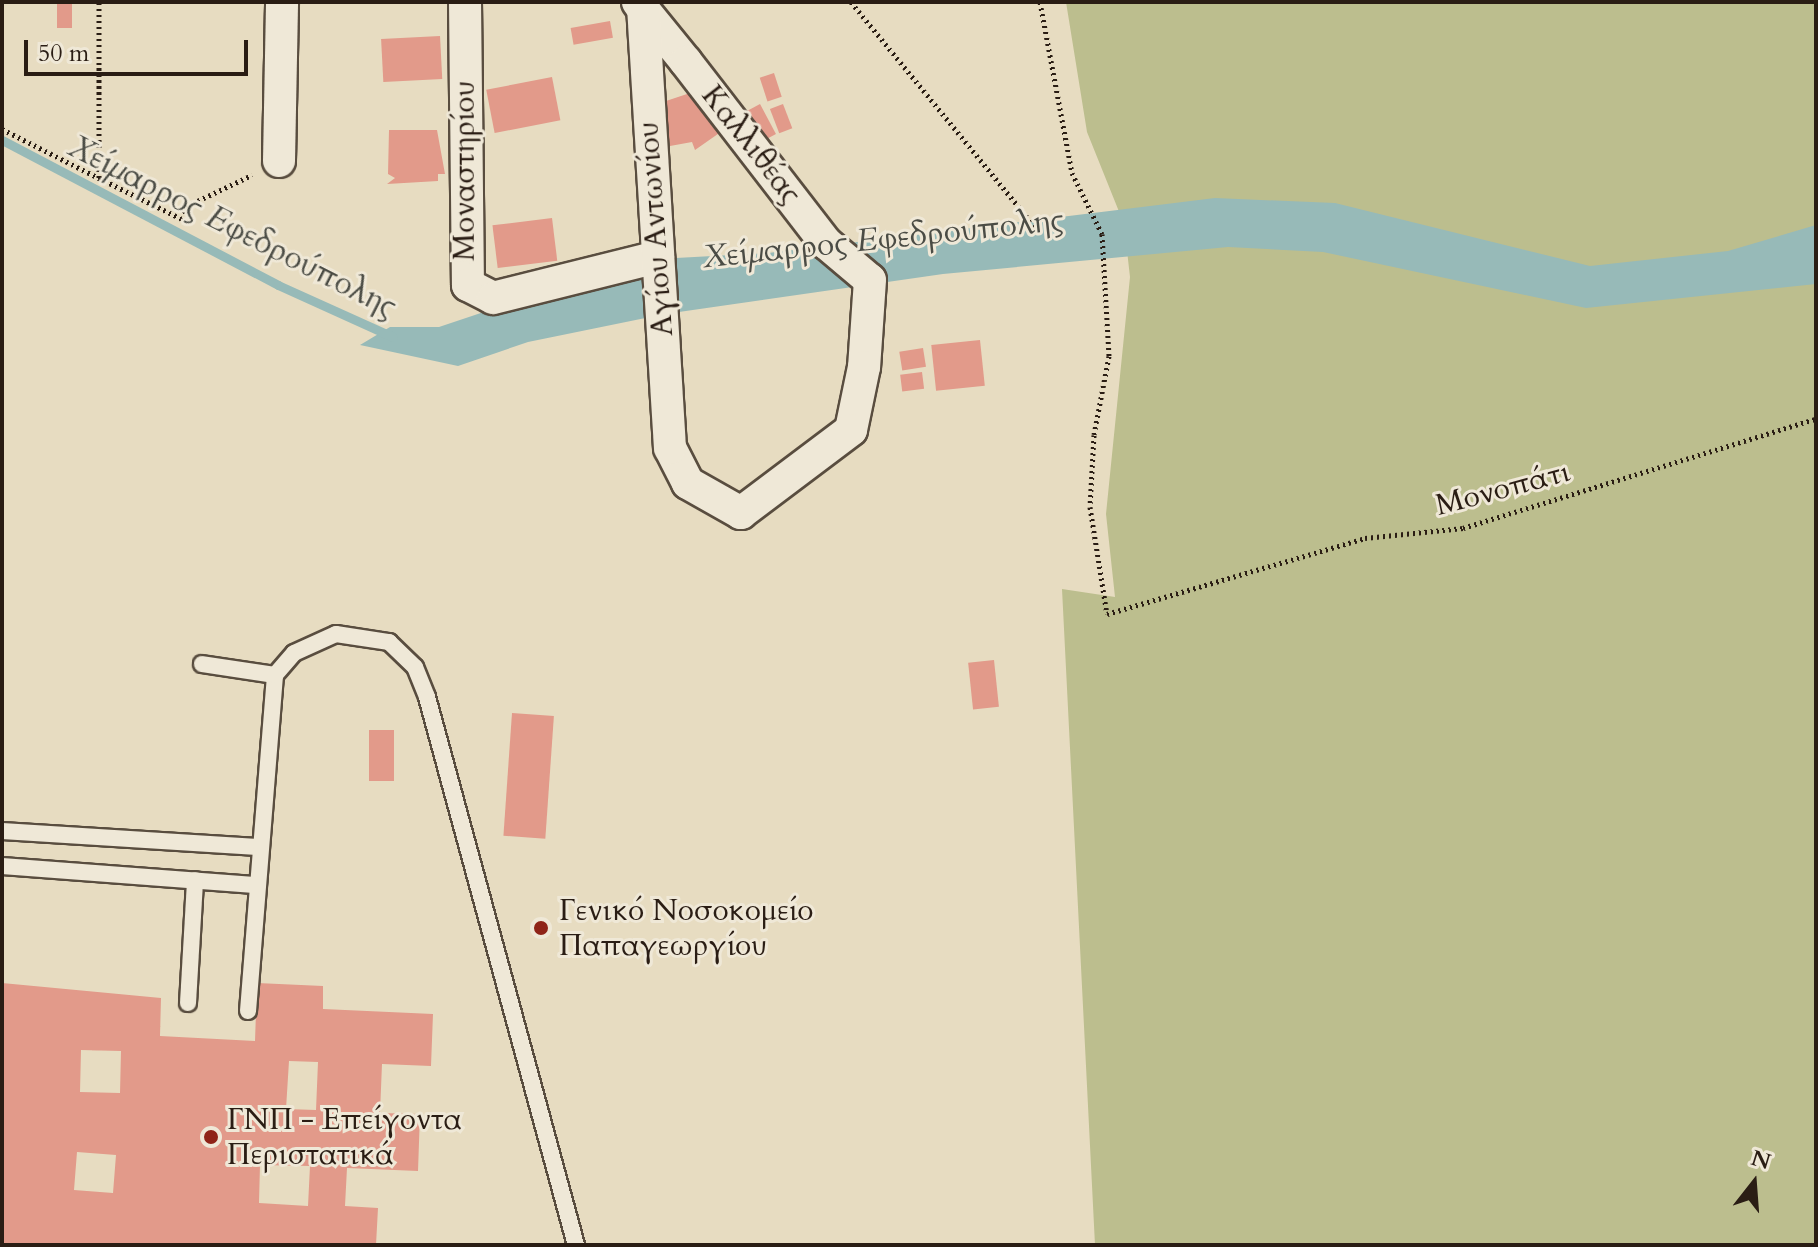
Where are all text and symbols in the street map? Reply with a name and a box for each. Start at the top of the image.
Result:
scale bar [28,24,252,74]
text: 50 m [38,37,89,70]
street label: Καλλιθέας [694,78,808,212]
street label: Μοναστηρίου [447,81,483,261]
street label: Αγίου Αντωνίου [631,120,681,338]
water label: Χείμαρρος Εφεδρούπολης [61,127,403,327]
water label: Χείμαρρος Εφεδρούπολης [700,201,1066,277]
street label: Μονοπάτι [1432,454,1574,524]
place label: Γενικό Νοσοκομείο Παπαγεωργίου [559,893,813,964]
marker: Γενικό Νοσοκομείο Παπαγεωργίου [530,917,552,939]
place label: ΓΝΠ - Επείγοντα Περιστατικά [227,1102,462,1172]
marker: ΓΝΠ - Επείγοντα Περιστατικά [202,1128,220,1146]
north arrow [1714,1143,1794,1223]
text: N [1748,1143,1775,1177]

